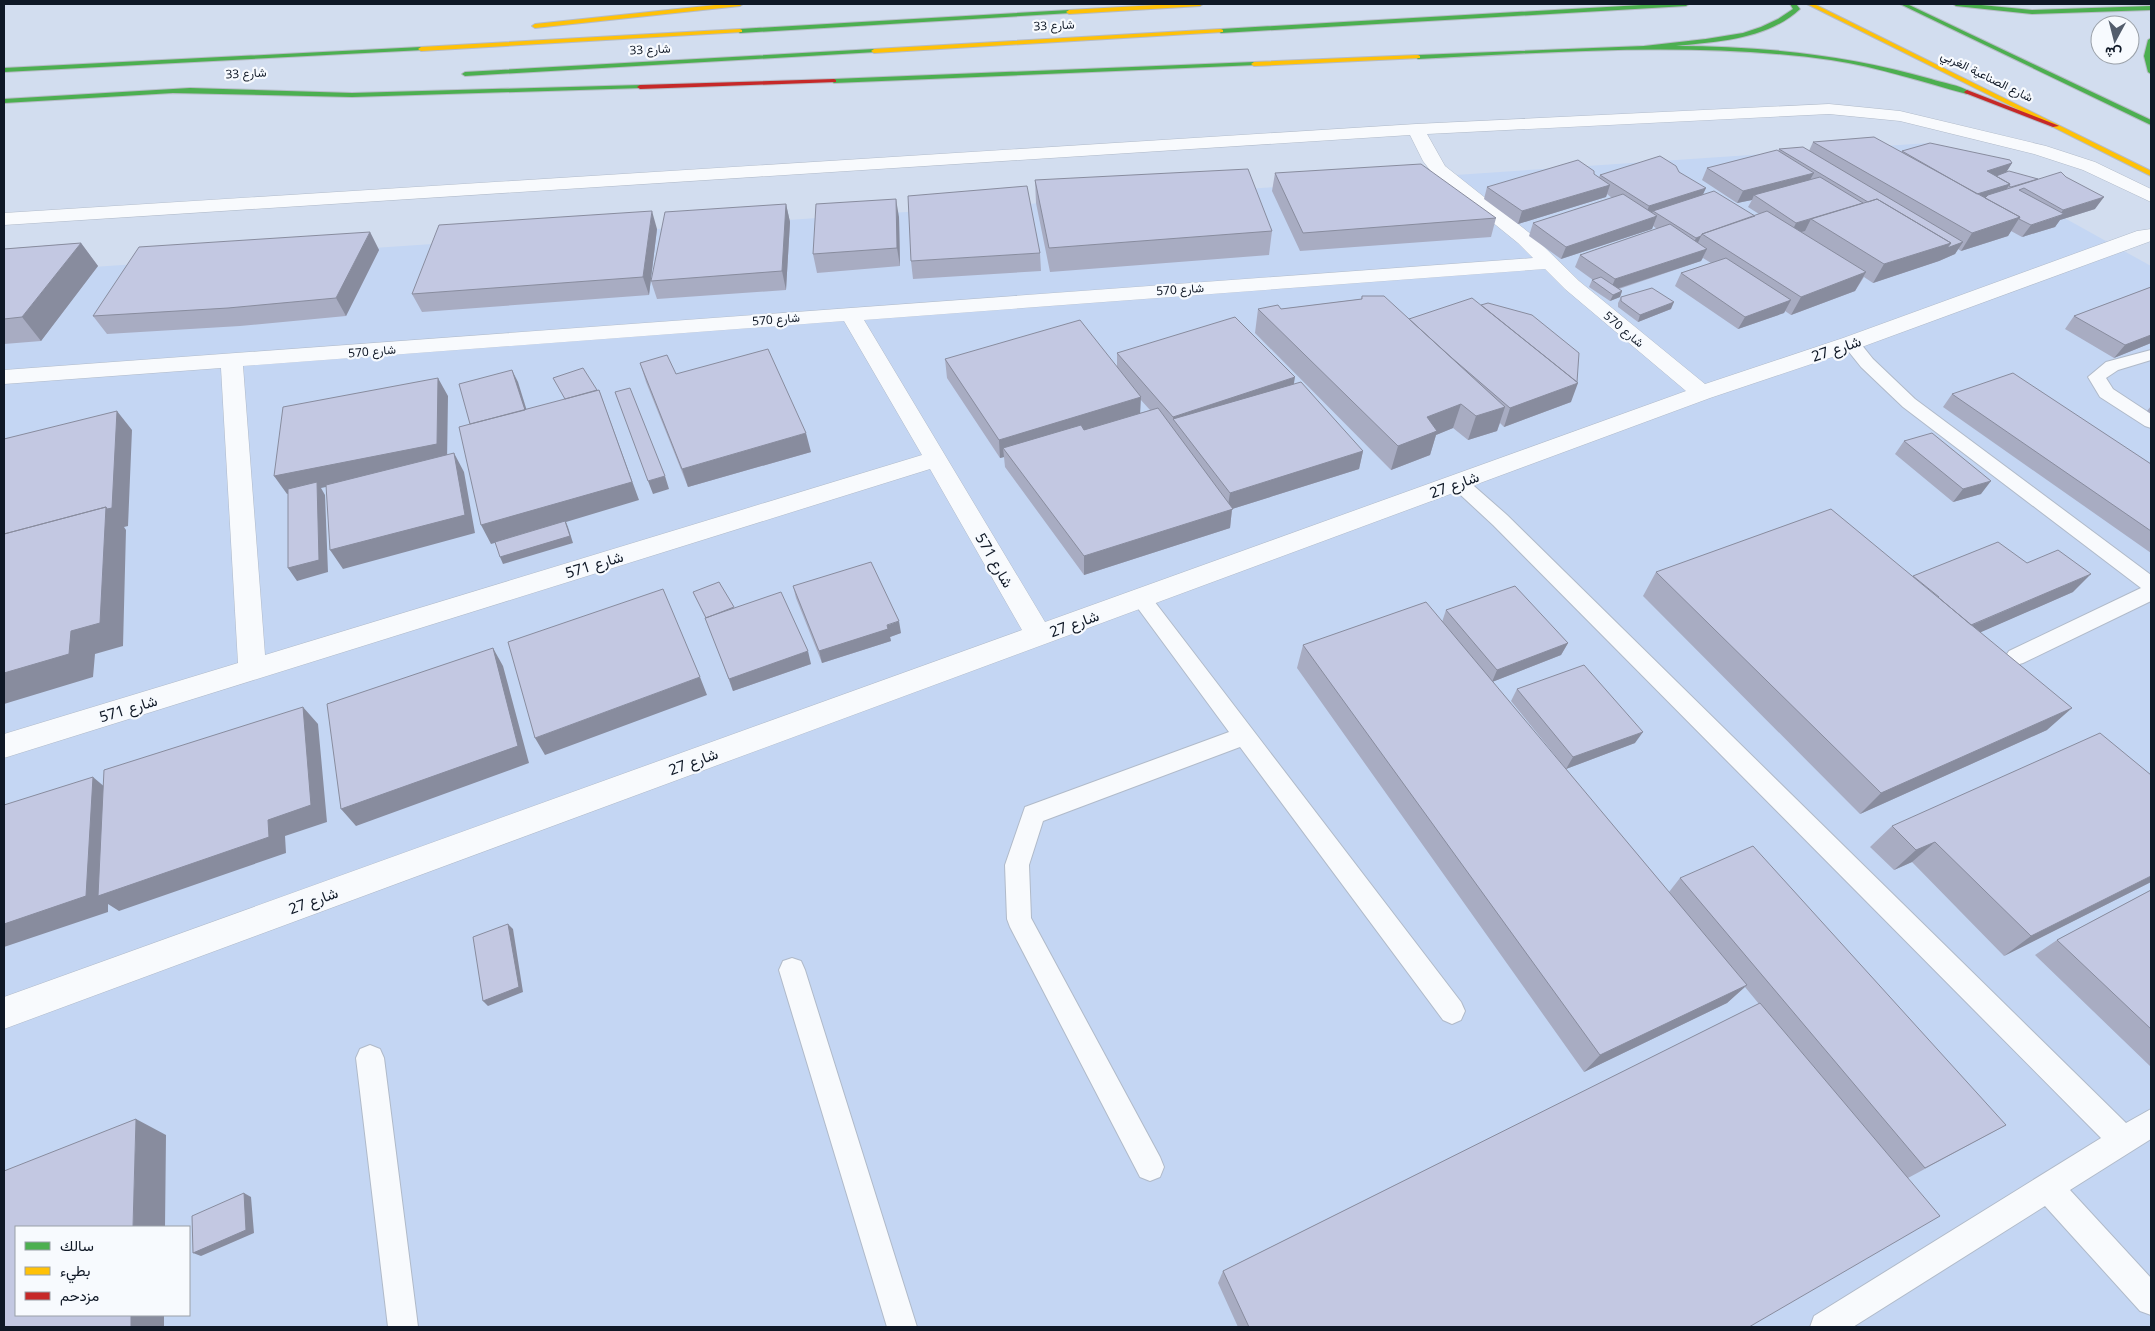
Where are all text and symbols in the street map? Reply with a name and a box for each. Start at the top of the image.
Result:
street label: شارع 33 [1033,15,1075,36]
north arrow [2090,15,2140,65]
street label: شارع 33 [629,39,671,60]
text: ش [2104,43,2123,64]
street label: شارع الصناعية الغربي [1937,46,2036,108]
street label: شارع 33 [225,63,267,84]
street label: شارع 570 [1156,279,1205,300]
street label: شارع 570 [1600,307,1648,352]
street label: شارع 570 [751,308,801,331]
street label: شارع 27 [1809,330,1864,368]
street label: شارع 570 [347,340,397,363]
street label: شارع 27 [1427,466,1482,504]
street label: شارع 571 [970,529,1019,592]
street label: شارع 571 [562,546,626,584]
street label: شارع 27 [1047,605,1102,643]
street label: شارع 571 [96,690,160,728]
street label: شارع 27 [666,743,721,781]
street label: شارع 27 [286,882,341,920]
legend [15,1226,190,1316]
text: سالك [60,1235,94,1255]
text: بطيء [60,1260,90,1284]
text: مزدحم [60,1285,99,1306]

